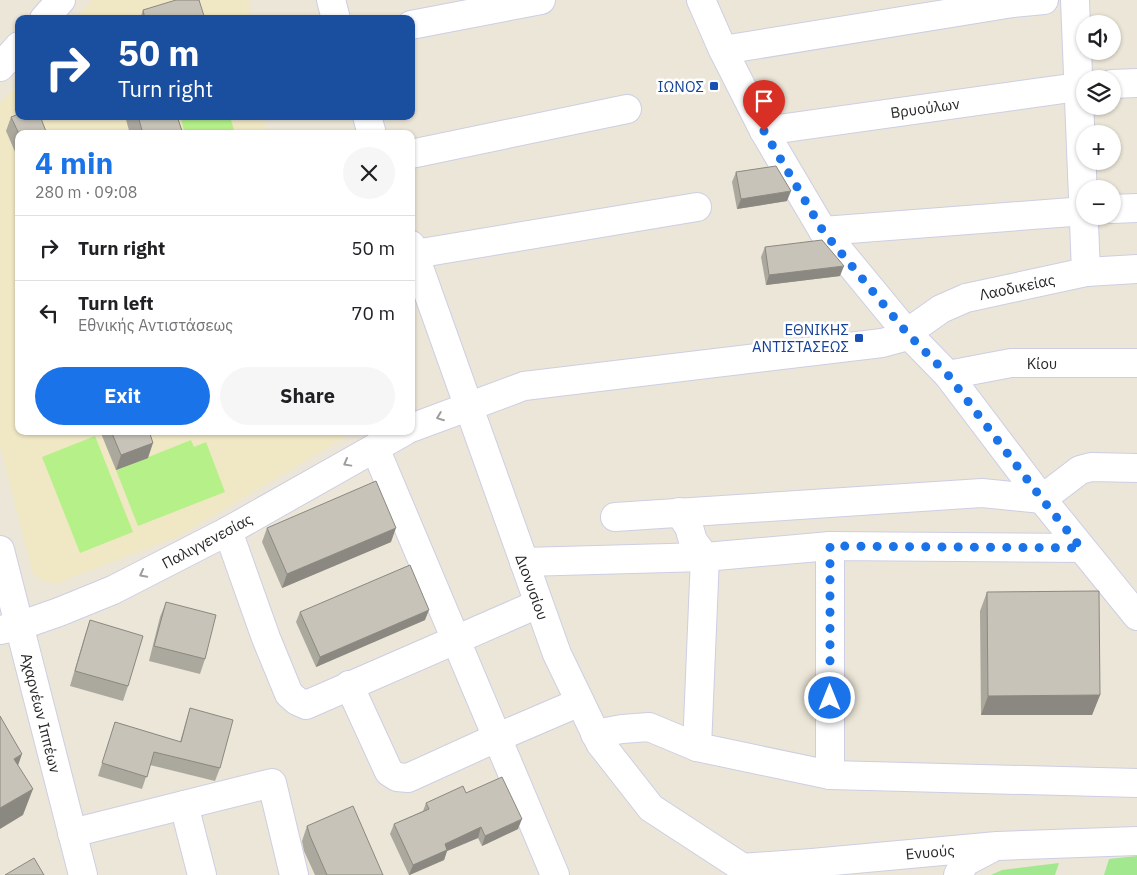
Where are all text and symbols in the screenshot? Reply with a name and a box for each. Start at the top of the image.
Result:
map controls [1076,15,1121,225]
button: sound [1076,15,1121,60]
text: 50 m [118,30,200,76]
icon: right [35,35,100,100]
button: layers [1076,70,1121,115]
text: Turn right [118,74,213,103]
place label: ΙΩΝΟΣ [658,77,704,96]
marker: ΙΩΝΟΣ [708,80,720,92]
pin [743,80,785,131]
icon: arrive [750,87,778,115]
street label: Βρυούλων [889,94,961,122]
button: + [1076,125,1121,170]
text: 4 min [35,143,113,182]
button: close [343,147,395,199]
button: − [1076,180,1121,225]
text: 280 m · 09:08 [35,182,137,202]
icon: right [35,234,63,262]
text: Turn right [78,236,165,260]
text: 50 m [351,236,395,260]
street label: Λαοδικείας [977,270,1057,304]
text: Turn left [78,291,154,315]
icon: left [35,299,63,327]
text: 70 m [351,301,395,325]
text: Εθνικής Αντιστάσεως [78,315,233,335]
place label: ΕΘΝΙΚΗΣ ΑΝΤΙΣΤΑΣΕΩΣ [752,320,849,356]
marker: ΕΘΝΙΚΗΣ ΑΝΤΙΣΤΑΣΕΩΣ [853,332,865,344]
street label: Κίου [1027,354,1057,373]
button: Exit [35,367,210,425]
button: Share [220,367,395,425]
one-way arrow [436,411,445,421]
one-way arrow [343,457,352,467]
street label: Παλιγγενεσίας [158,509,256,573]
street label: Διονυσίου [511,551,553,623]
one-way arrow [139,568,148,578]
street label: Αχαρνέων Ιππέων [17,651,65,775]
position arrow [803,671,855,723]
street label: Ενυούς [905,840,955,864]

